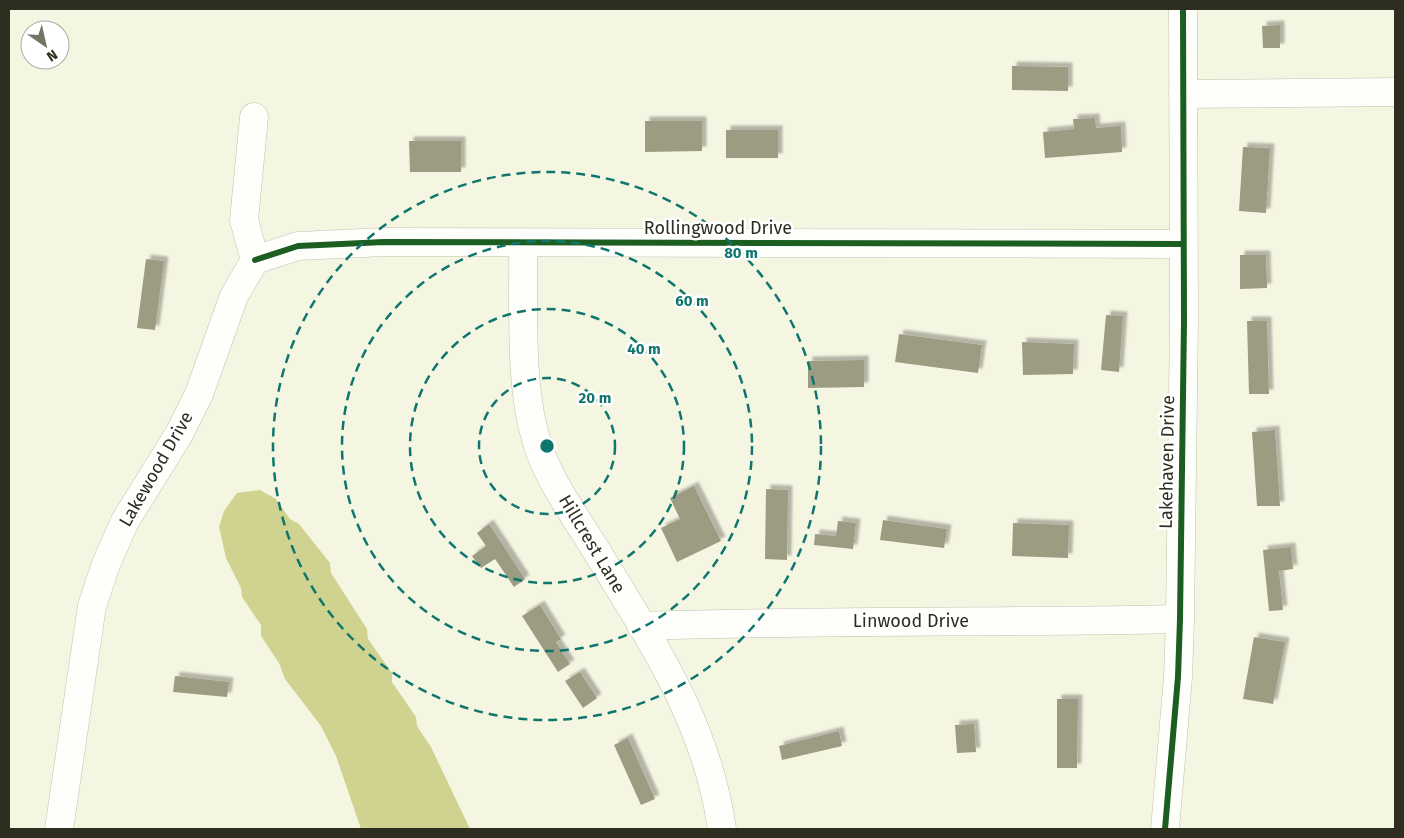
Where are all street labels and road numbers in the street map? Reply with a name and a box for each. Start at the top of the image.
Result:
street label: Rollingwood Drive [644,217,792,239]
street label: Lakehaven Drive [1155,395,1179,529]
street label: Lakewood Drive [114,408,198,530]
street label: Hillcrest Lane [554,491,630,597]
street label: Linwood Drive [853,610,969,632]

